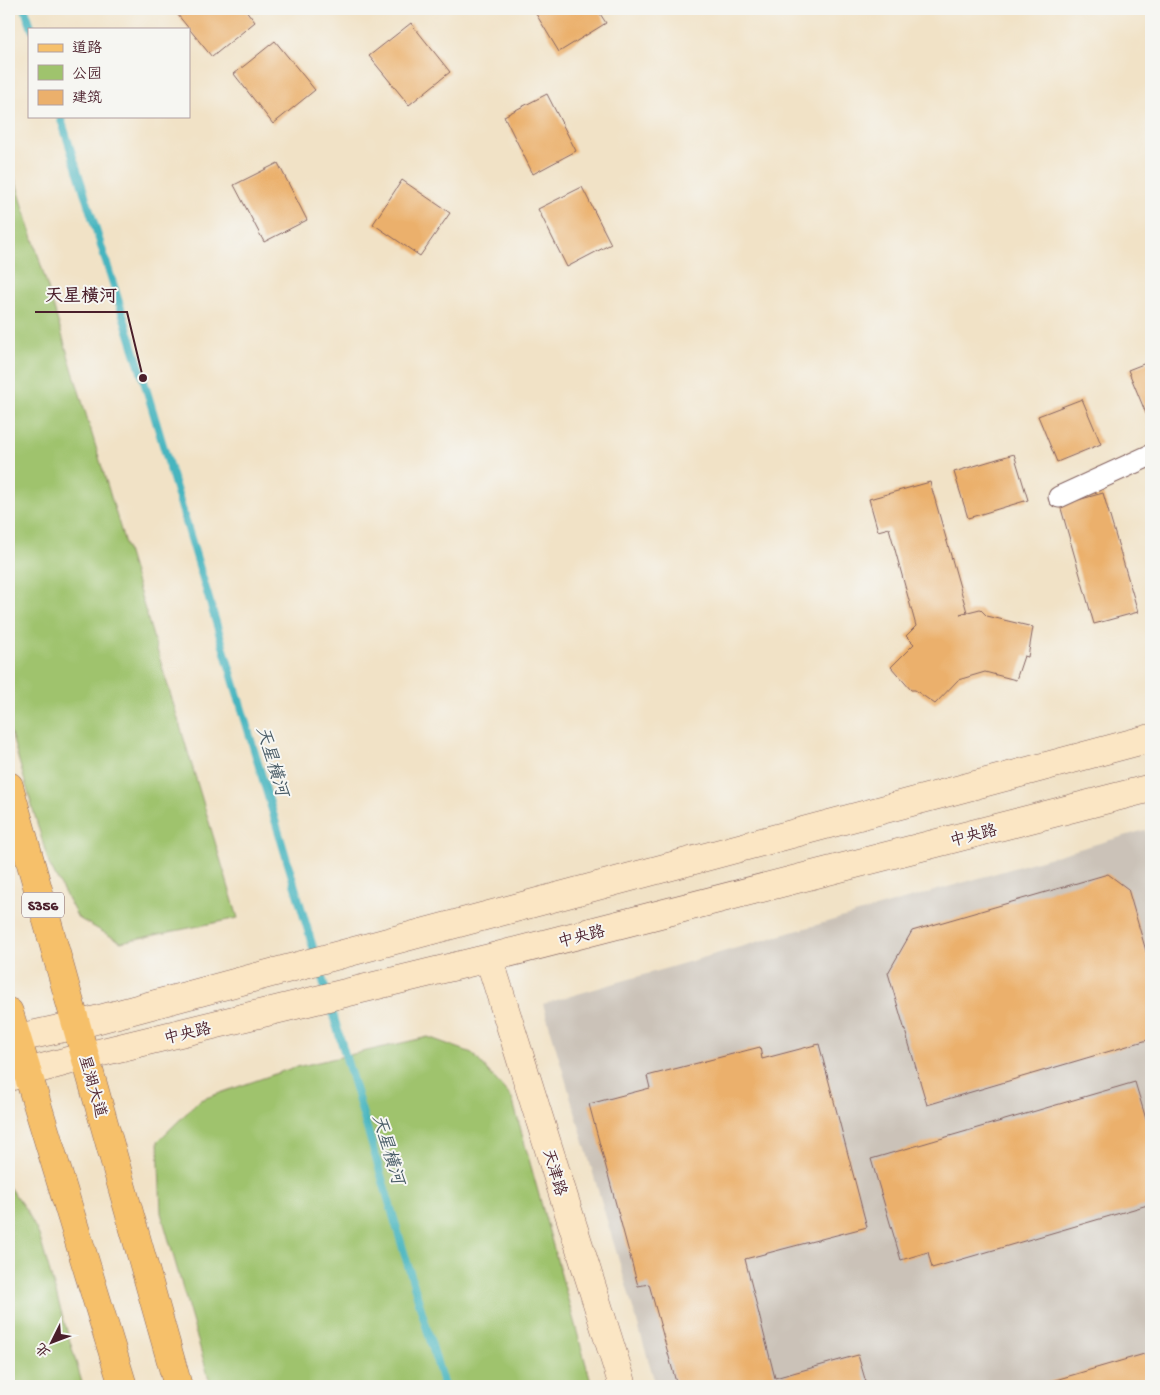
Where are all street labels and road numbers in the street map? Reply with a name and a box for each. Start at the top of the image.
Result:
street label: 中央路 [948,820,999,852]
road number: S356 [22,892,64,918]
street label: 中央路 [556,921,607,953]
street label: 中央路 [162,1019,213,1050]
street label: 星湖大道 [73,1053,110,1120]
street label: 天津路 [537,1147,571,1199]

